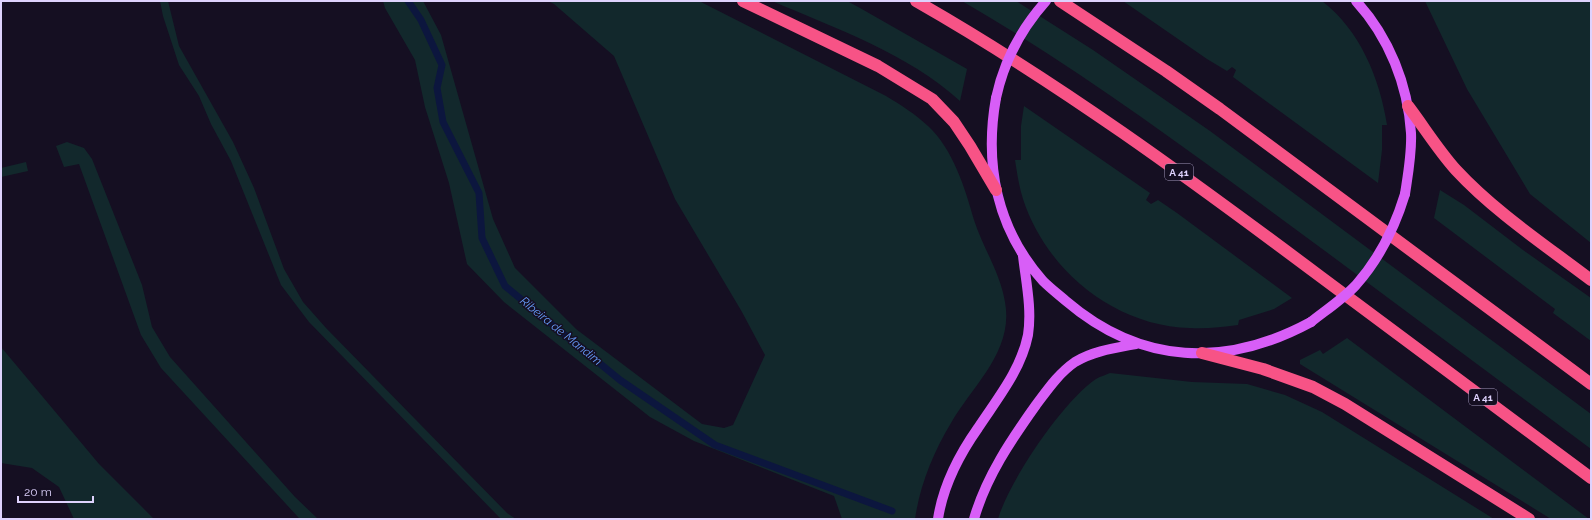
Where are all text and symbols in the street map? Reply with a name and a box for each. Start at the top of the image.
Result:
road number: A 41 [1165,164,1193,180]
water label: Ribeira de Mandim [517,294,605,368]
road number: A 41 [1469,389,1497,405]
scale bar [18,478,93,504]
text: 20 m [24,485,52,499]

